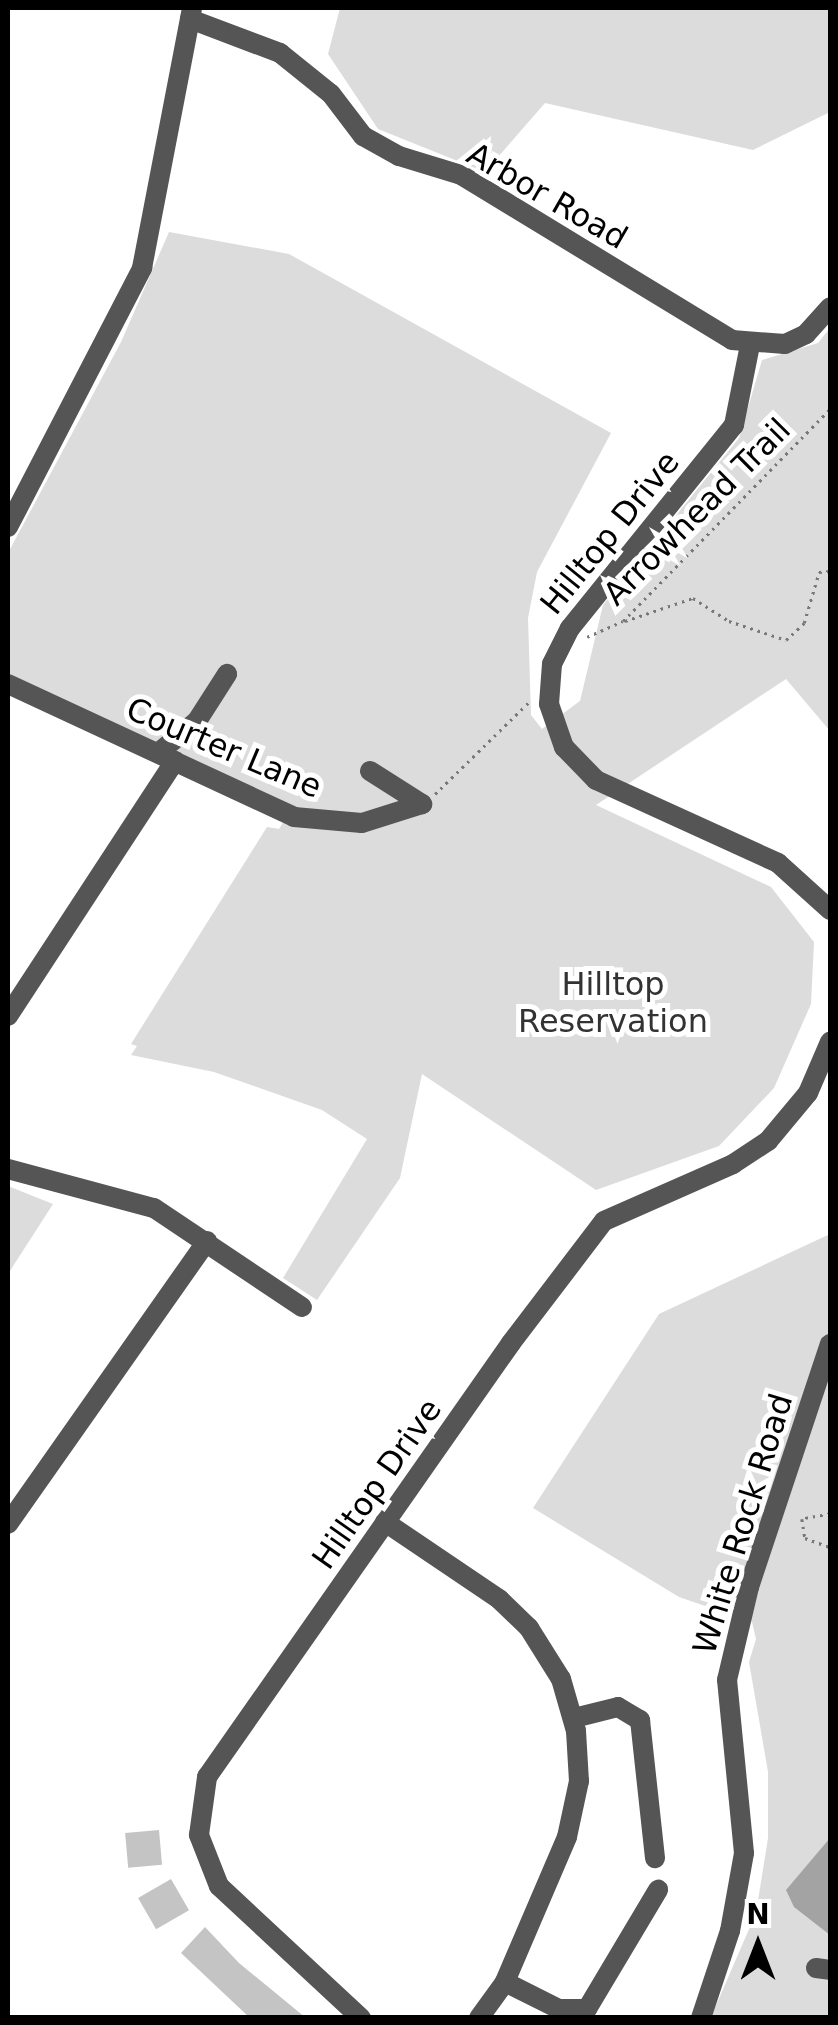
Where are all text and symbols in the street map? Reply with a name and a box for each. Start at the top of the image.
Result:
street label: Arbor Road [460,135,634,257]
street label: Arrowhead Trail [596,411,798,613]
street label: Hilltop Drive [533,444,687,622]
street label: Courter Lane [121,690,327,806]
park label: Hilltop Reservation [518,966,708,1041]
street label: White Rock Road [685,1389,801,1659]
street label: Hilltop Drive [304,1392,450,1576]
north arrow [708,1895,808,1995]
text: N [746,1898,770,1931]

